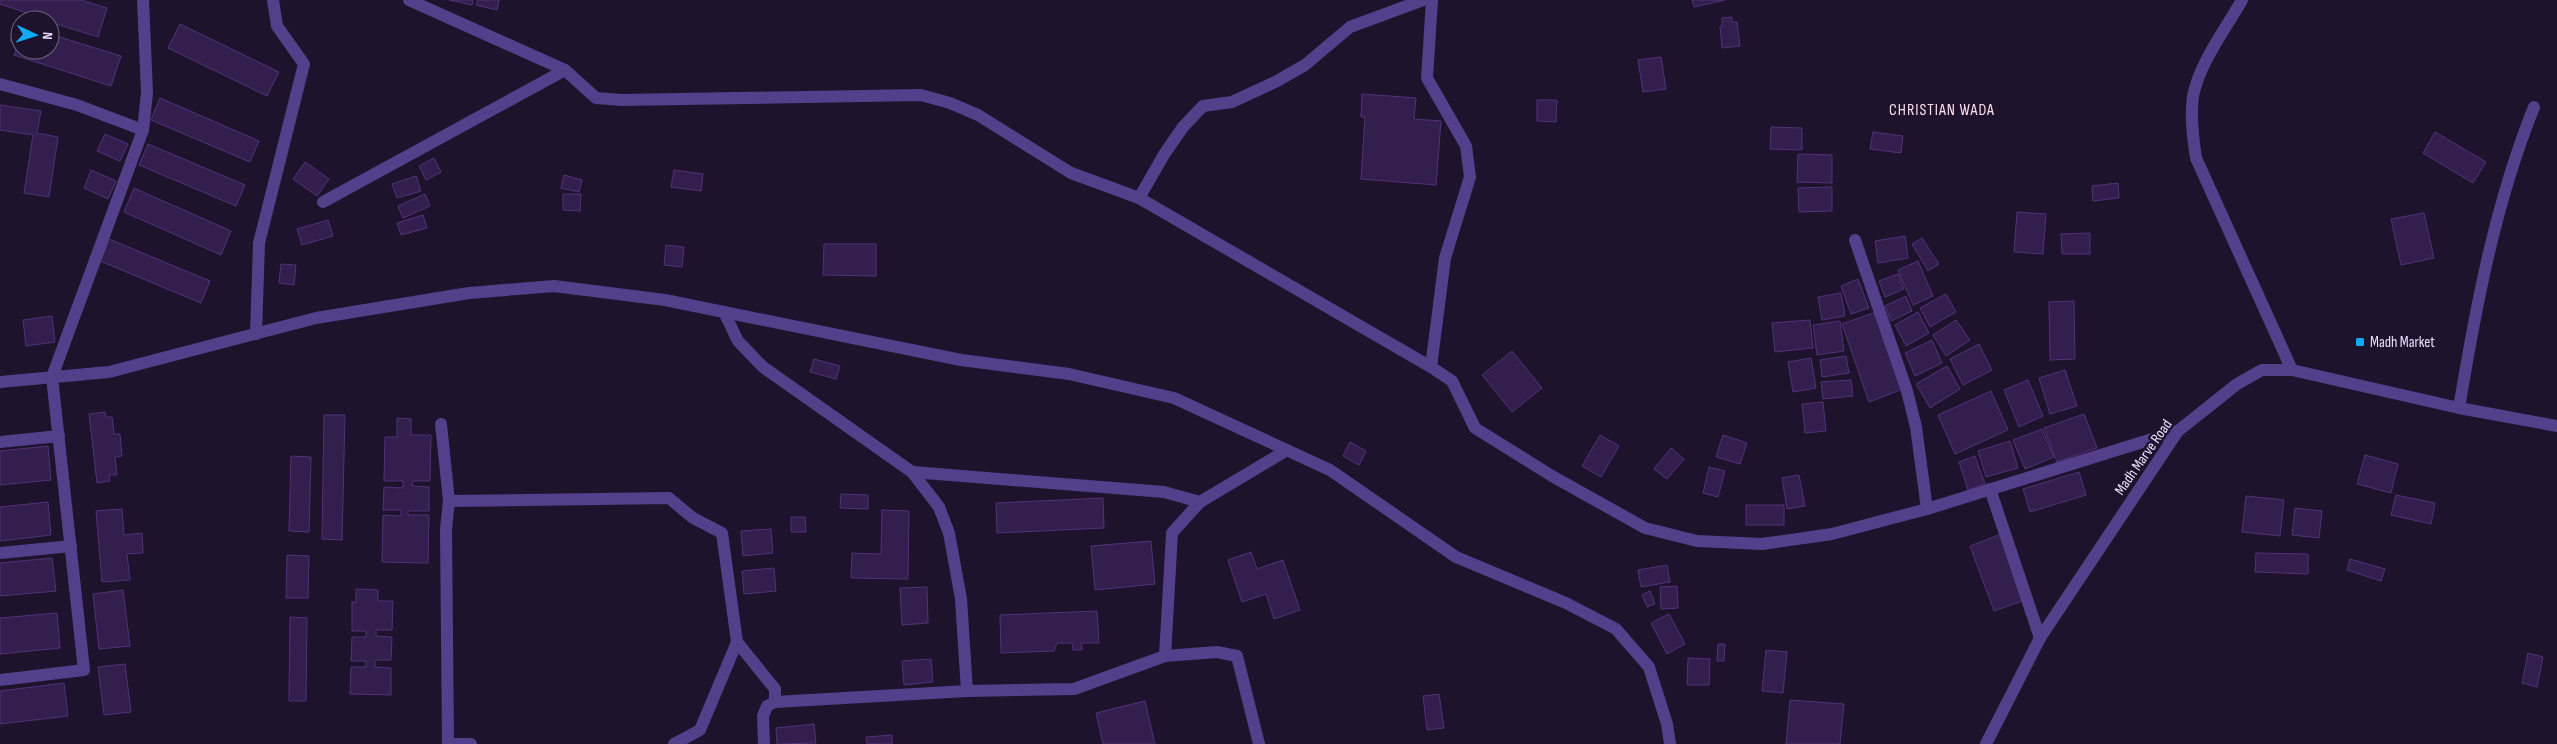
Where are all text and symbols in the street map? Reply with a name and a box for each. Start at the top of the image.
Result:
north arrow [10,10,60,60]
text: N [39,32,56,40]
district label: CHRISTIAN WADA [1889,101,1995,120]
place label: Madh Market [2370,333,2435,352]
marker: Madh Market [2354,336,2366,348]
street label: Madh Marve Road [2110,416,2176,499]

